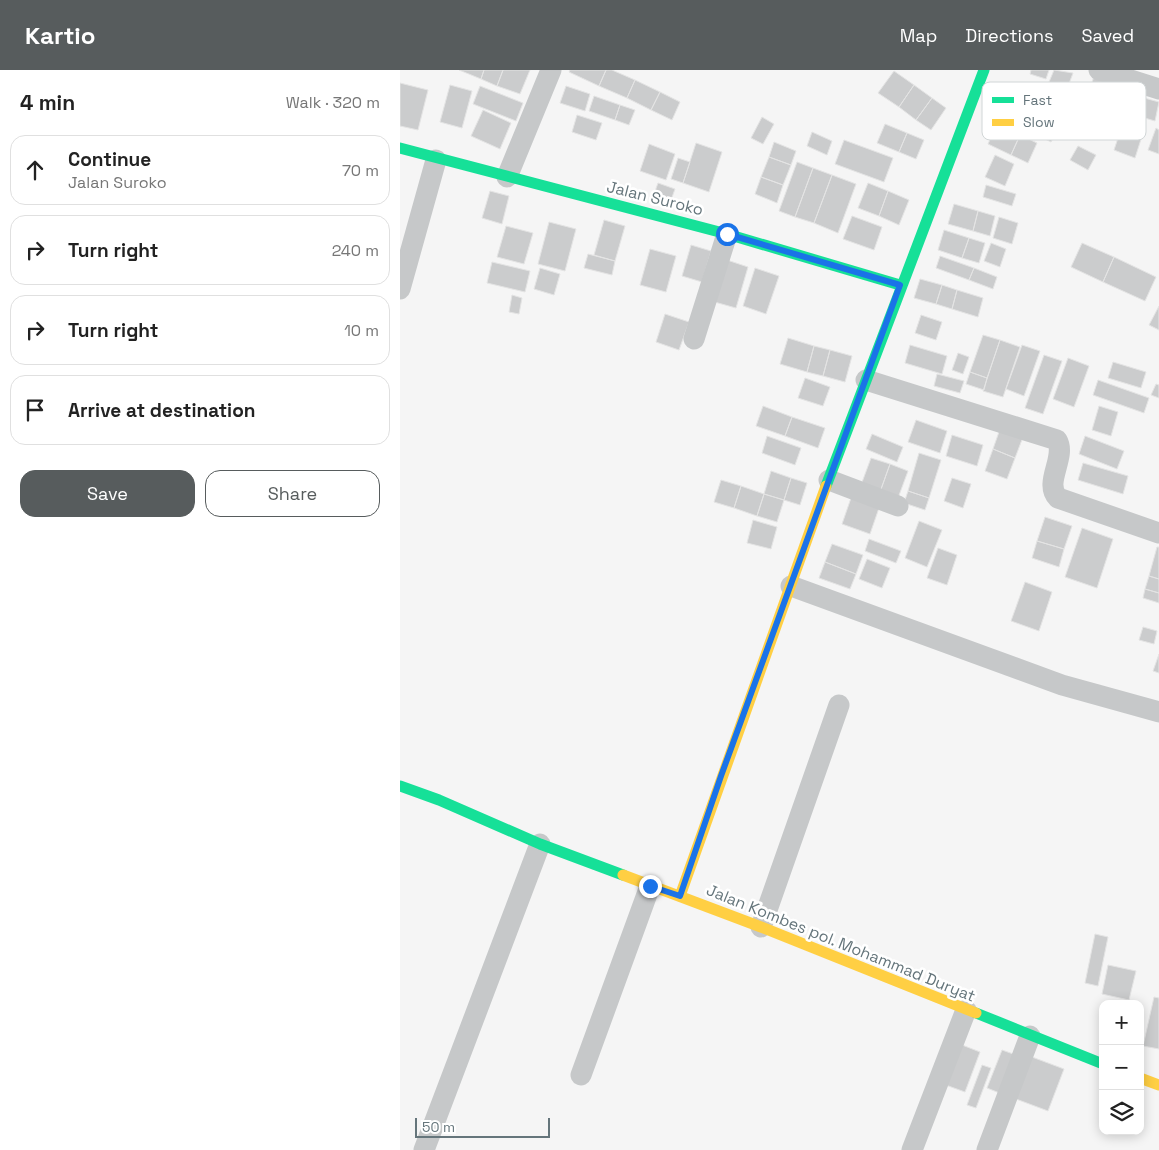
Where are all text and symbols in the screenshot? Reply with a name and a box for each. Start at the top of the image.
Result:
text: Kartio [25,20,95,51]
text: Map [900,24,937,47]
text: Directions [965,24,1054,47]
text: Saved [1082,24,1134,47]
legend [982,82,1146,140]
text: 4 min [20,89,75,116]
text: Fast [1023,91,1052,109]
text: Walk · 320 m [286,92,380,113]
text: Slow [1023,113,1055,131]
text: Continue [68,147,151,172]
icon: ahead [21,156,49,184]
text: 70 m [342,160,379,181]
text: Jalan Suroko [68,172,167,193]
street label: Jalan Suroko [605,176,705,220]
route start [716,223,739,246]
icon: right [21,236,49,264]
text: Turn right [68,238,158,263]
text: 240 m [332,240,379,261]
icon: right [21,316,49,344]
text: Turn right [68,318,158,343]
text: 10 m [344,320,379,341]
icon: arrive [21,396,49,424]
text: Arrive at destination [68,398,256,423]
button: Save [20,470,195,517]
button: Share [205,470,380,517]
route end [639,875,662,898]
street label: Jalan Kombes pol. Mohammad Duryat [703,879,979,1007]
map controls [1099,1000,1144,1135]
button: + [1099,1000,1144,1045]
button: − [1099,1045,1144,1090]
button: layers [1099,1090,1144,1135]
scale bar [415,1115,550,1138]
text: 50 m [422,1118,455,1136]

